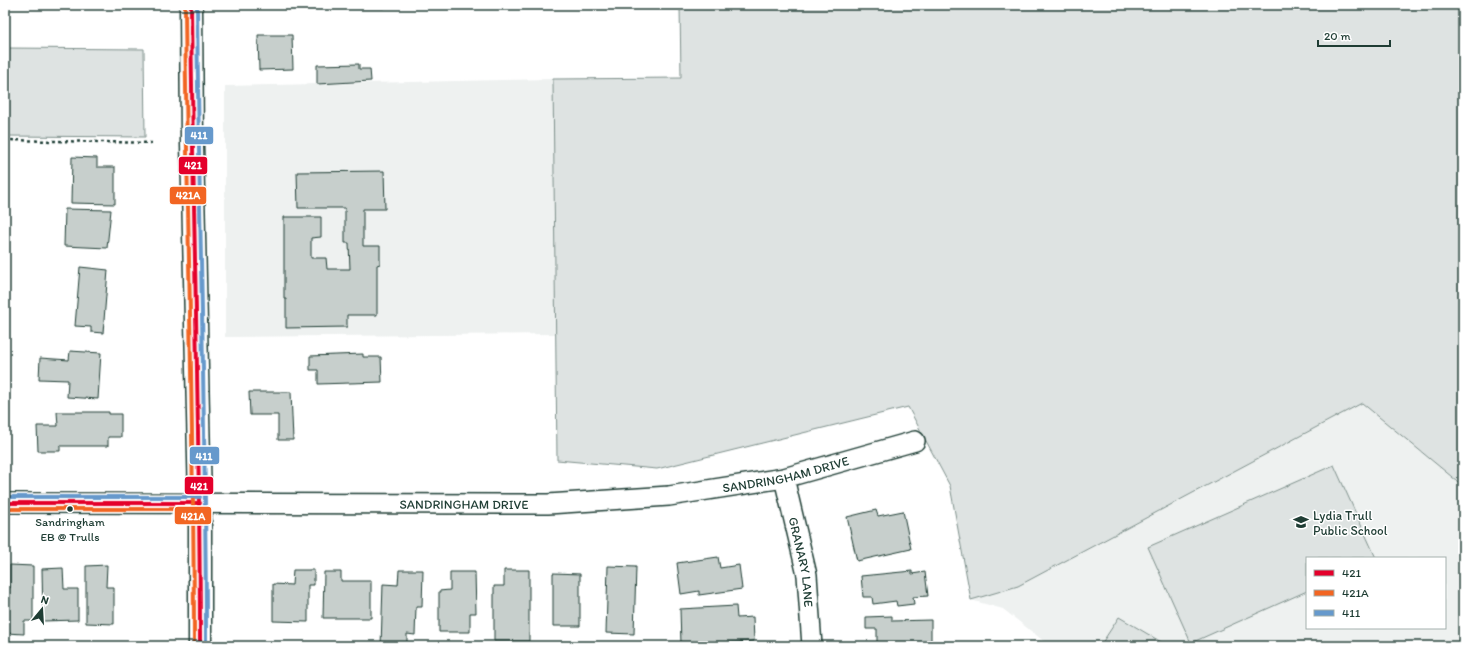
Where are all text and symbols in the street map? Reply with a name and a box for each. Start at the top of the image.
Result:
scale bar [1318,22,1390,48]
text: 20 m [1324,29,1351,43]
line badge: 411 [184,126,214,145]
text: 411 [191,129,208,142]
line badge: 421 [178,156,208,175]
text: 421 [184,159,203,172]
line badge: 421A [169,186,207,205]
text: 421A [176,189,201,202]
line badge: 411 [189,446,220,465]
text: 411 [196,450,213,463]
street label: SANDRINGHAM DRIVE [721,453,850,495]
line badge: 421 [184,476,214,495]
text: 421 [190,480,209,493]
street label: SANDRINGHAM DRIVE [399,496,529,511]
marker: Sandringham EB @ Trulls [65,504,75,514]
line badge: 421A [174,506,212,525]
place label: Lydia Trull Public School [1313,508,1388,538]
text: 421A [181,510,206,523]
school or university icon: Lydia Trull Public School [1292,513,1310,531]
place label: Sandringham EB @ Trulls [35,515,105,544]
street label: GRANARY LANE [786,515,817,608]
legend [1306,557,1446,629]
text: 421 [1342,566,1362,580]
text: 421A [1342,586,1369,600]
north arrow [22,589,62,629]
text: N [39,593,50,607]
text: 411 [1342,606,1361,620]

